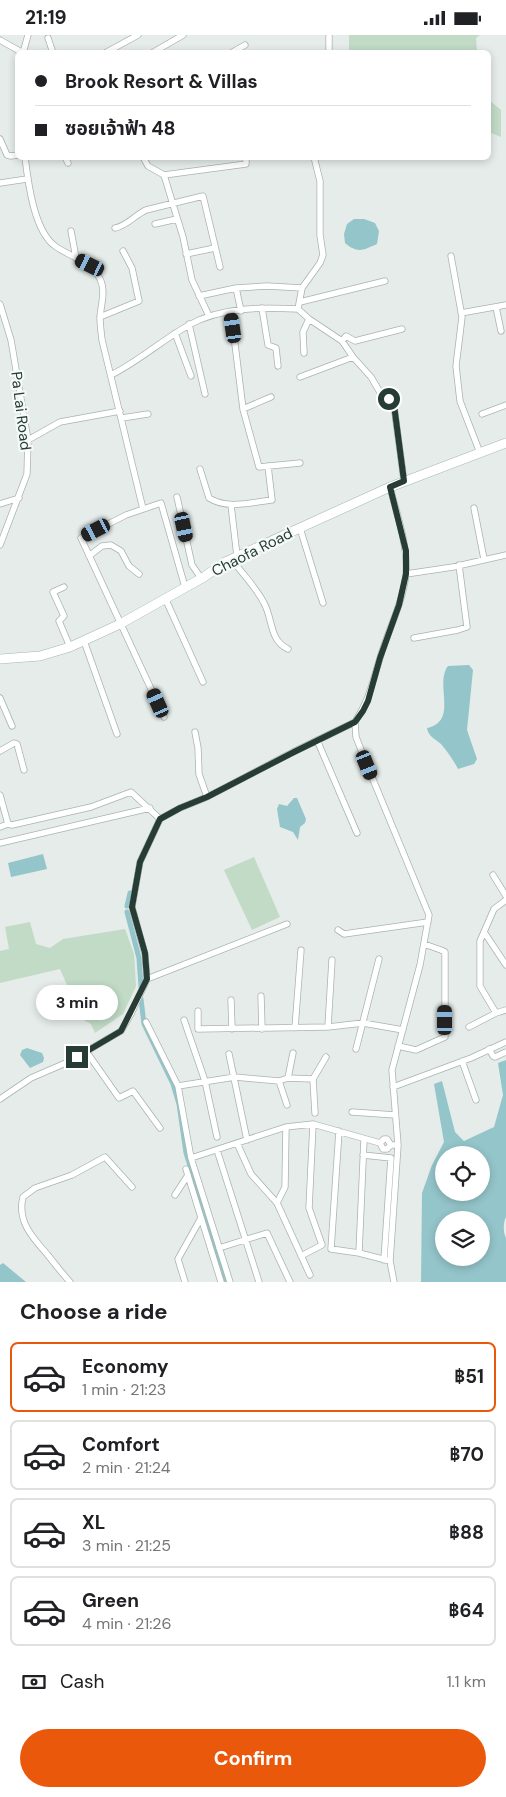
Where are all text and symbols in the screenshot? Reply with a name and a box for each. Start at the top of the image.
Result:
text: 21:19 [25,5,67,30]
text: Brook Resort & Villas [65,69,258,94]
text: ซอยเจ้าฟ้า 48 [65,116,176,141]
car [73,252,106,278]
car [223,312,242,344]
street label: Pa Lai Road [6,371,36,451]
route start [378,388,400,410]
car [173,511,194,543]
car [79,517,112,543]
street label: Chaofa Road [208,523,296,581]
car [145,686,170,720]
car [354,748,379,782]
callout: 3 min [36,985,118,1019]
text: 3 min [56,992,98,1013]
car [437,1005,452,1035]
route end [66,1046,88,1068]
map controls [435,1146,490,1266]
button: locate [435,1146,490,1201]
button: layers [435,1211,490,1266]
text: Choose a ride [20,1297,168,1326]
text: Economy [82,1354,169,1379]
icon: car [22,1355,67,1400]
text: ฿51 [454,1364,484,1389]
text: 1 min · 21:23 [82,1379,166,1400]
text: Comfort [82,1432,160,1457]
icon: car [22,1433,67,1478]
text: ฿70 [449,1442,484,1467]
text: 2 min · 21:24 [82,1457,171,1478]
text: XL [82,1510,105,1535]
icon: car [22,1511,67,1556]
text: ฿88 [449,1520,484,1545]
text: 3 min · 21:25 [82,1535,171,1556]
text: Green [82,1588,139,1613]
icon: car [22,1589,67,1634]
text: ฿64 [449,1598,484,1623]
text: 4 min · 21:26 [82,1613,172,1634]
icon: cash [20,1668,48,1696]
text: Cash [60,1669,104,1694]
text: 1.1 km [447,1671,486,1692]
button: Confirm [20,1729,486,1787]

